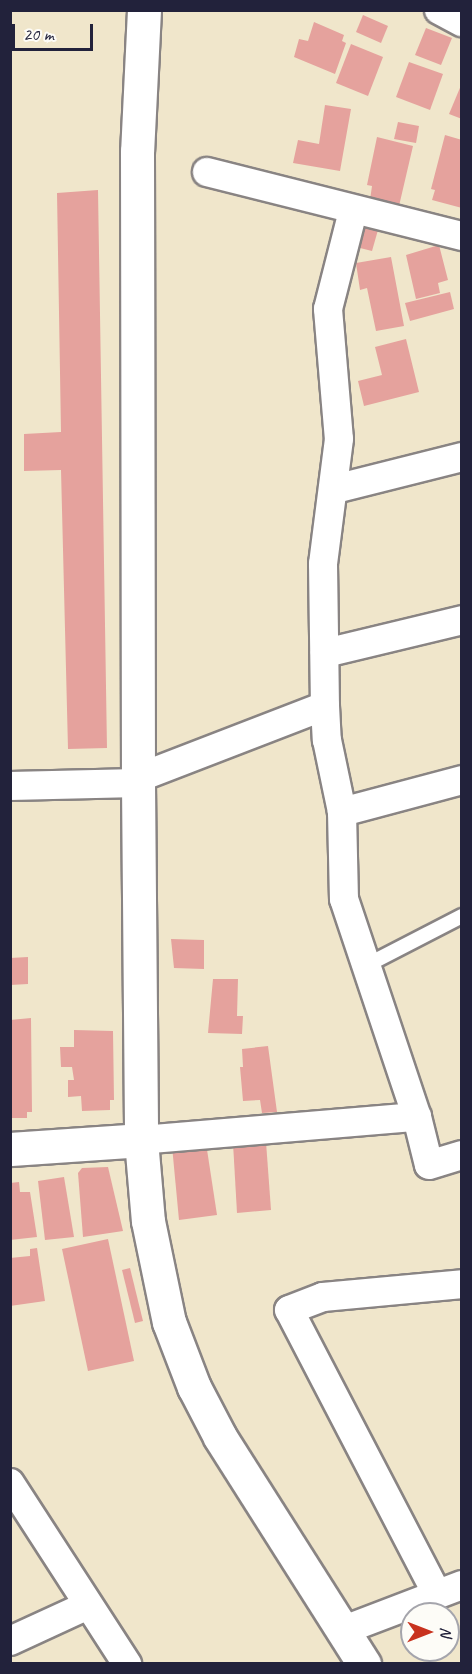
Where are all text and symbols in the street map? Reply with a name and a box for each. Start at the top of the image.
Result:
scale bar [15,12,96,50]
text: 20 m [23,23,54,45]
north arrow [400,1602,460,1662]
text: N [436,1627,456,1637]

